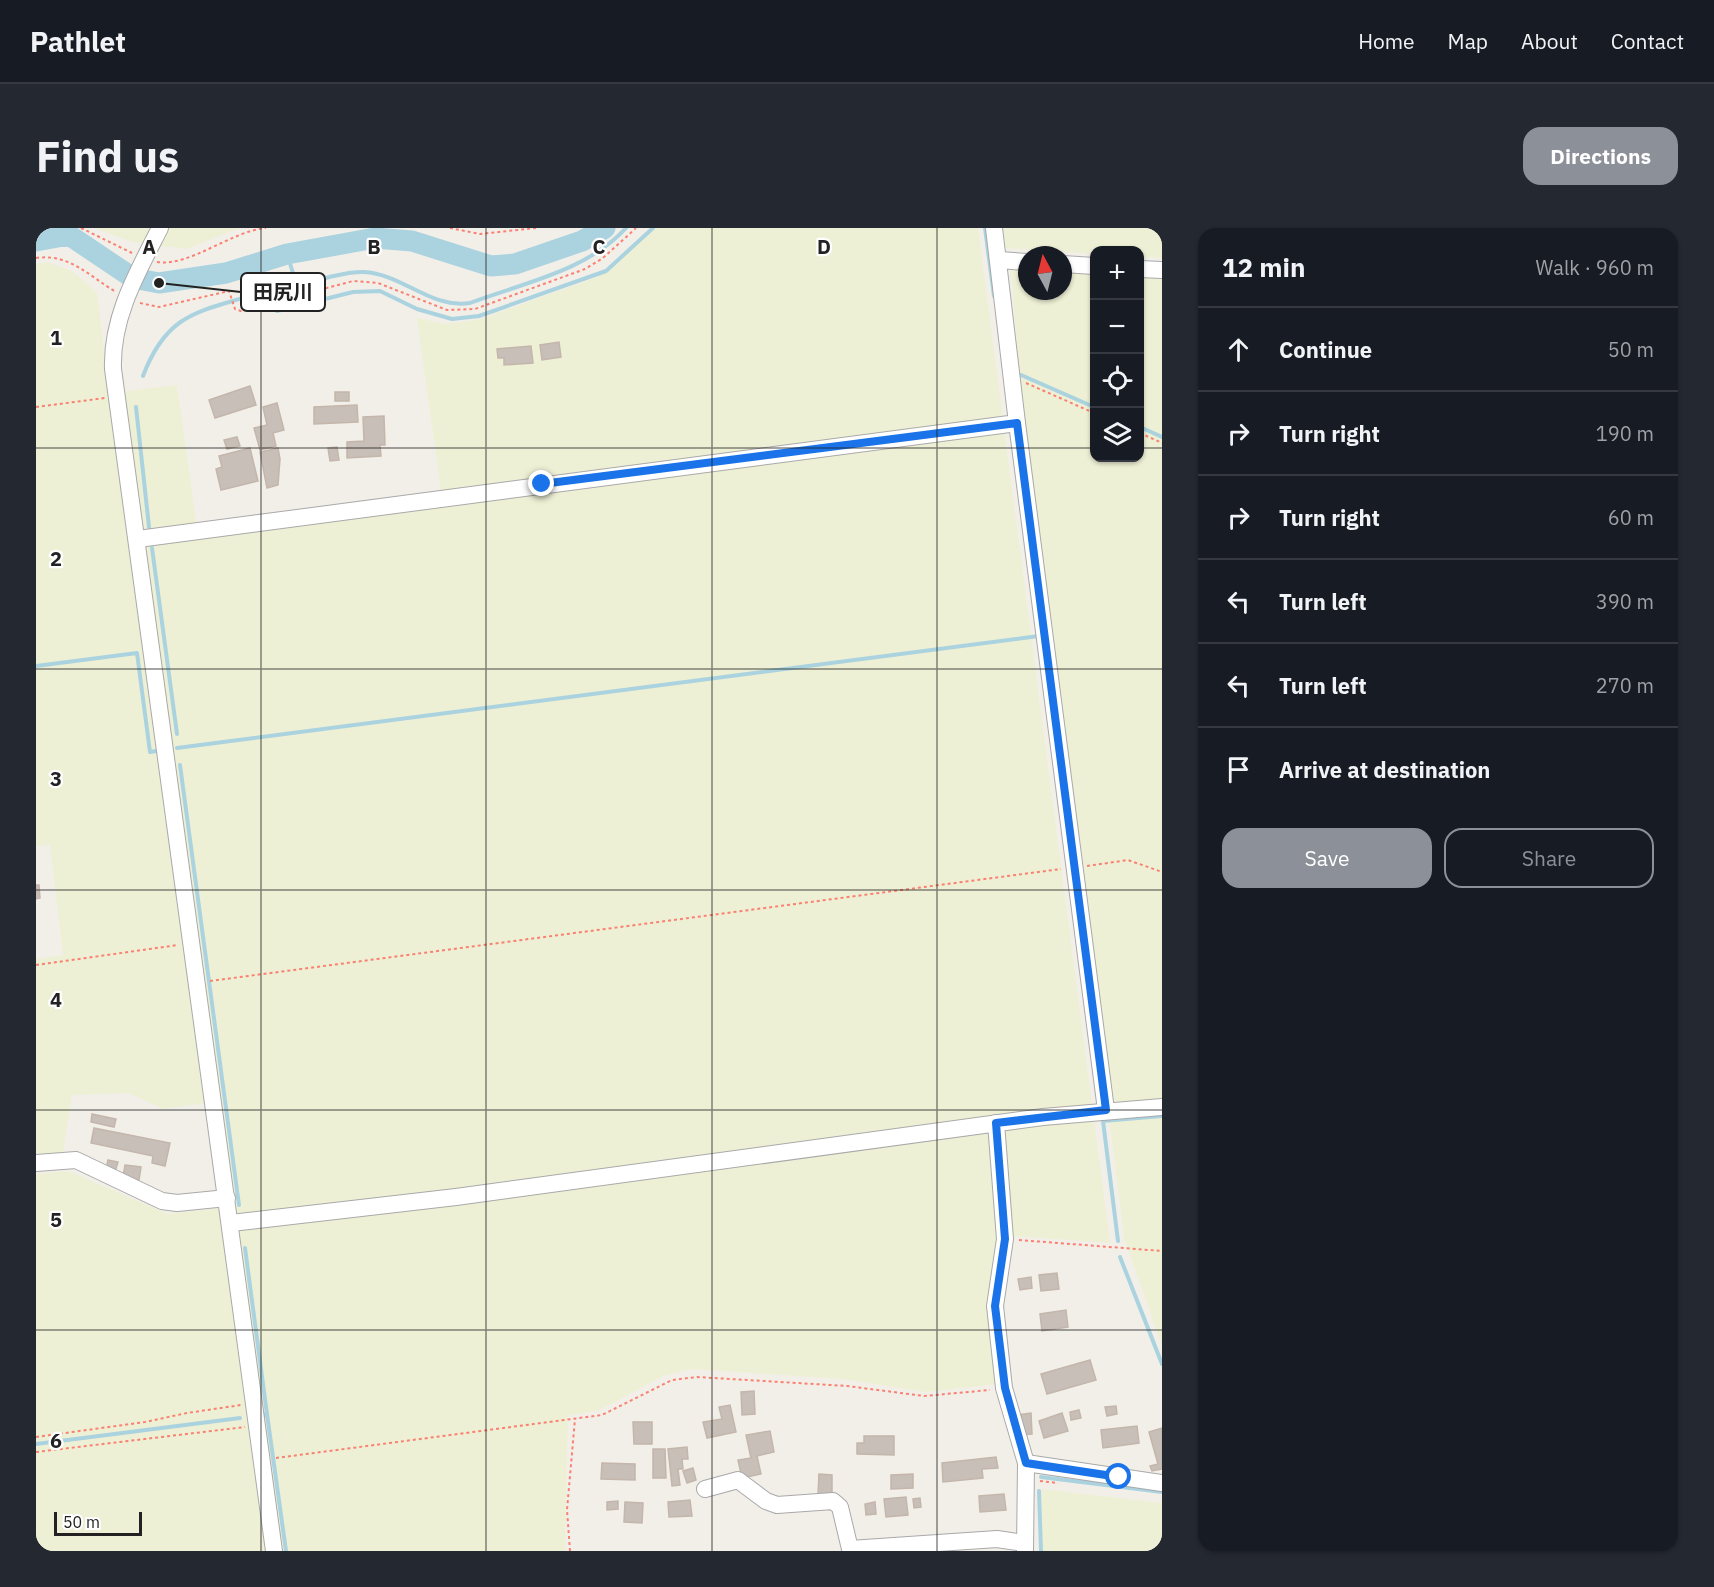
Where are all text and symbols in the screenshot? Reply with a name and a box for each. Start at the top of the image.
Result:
text: Pathlet [30,23,126,60]
text: Home [1358,27,1415,55]
text: Map [1448,27,1488,55]
text: About [1521,27,1578,55]
text: Contact [1611,27,1684,55]
button: Directions [1523,127,1678,185]
text: Find us [36,129,179,184]
text: A [142,233,156,260]
text: B [367,233,381,260]
text: C [592,233,606,260]
text: D [817,233,831,260]
north arrow [1018,246,1072,300]
map controls [1090,246,1144,462]
button: + [1090,246,1144,300]
text: 12 min [1222,250,1306,284]
text: Walk · 960 m [1536,254,1654,281]
callout: 田尻川 [241,273,325,311]
text: 田尻川 [253,278,313,305]
button: − [1090,300,1144,354]
text: 1 [50,324,62,351]
icon: ahead [1222,333,1255,366]
text: Continue [1279,335,1372,364]
text: 50 m [1608,336,1654,363]
button: locate [1090,354,1144,408]
button: layers [1090,408,1144,462]
icon: right [1222,417,1255,450]
text: Turn right [1279,419,1380,448]
text: 190 m [1596,420,1654,447]
route end [528,470,554,496]
icon: right [1222,501,1255,534]
text: Turn right [1279,503,1380,532]
text: 60 m [1608,504,1654,531]
text: 2 [50,545,62,572]
icon: left [1222,585,1255,618]
text: Turn left [1279,587,1367,616]
text: 390 m [1596,588,1654,615]
icon: left [1222,669,1255,702]
text: Turn left [1279,671,1367,700]
text: 270 m [1596,672,1654,699]
icon: arrive [1222,753,1255,786]
text: Arrive at destination [1279,755,1490,784]
text: 3 [50,765,62,792]
button: Save [1222,828,1432,888]
button: Share [1444,828,1654,888]
text: 4 [50,986,62,1013]
text: 5 [50,1206,62,1233]
text: 6 [50,1427,62,1454]
route start [1105,1463,1131,1489]
scale bar [54,1509,142,1536]
text: 50 m [63,1512,100,1532]

